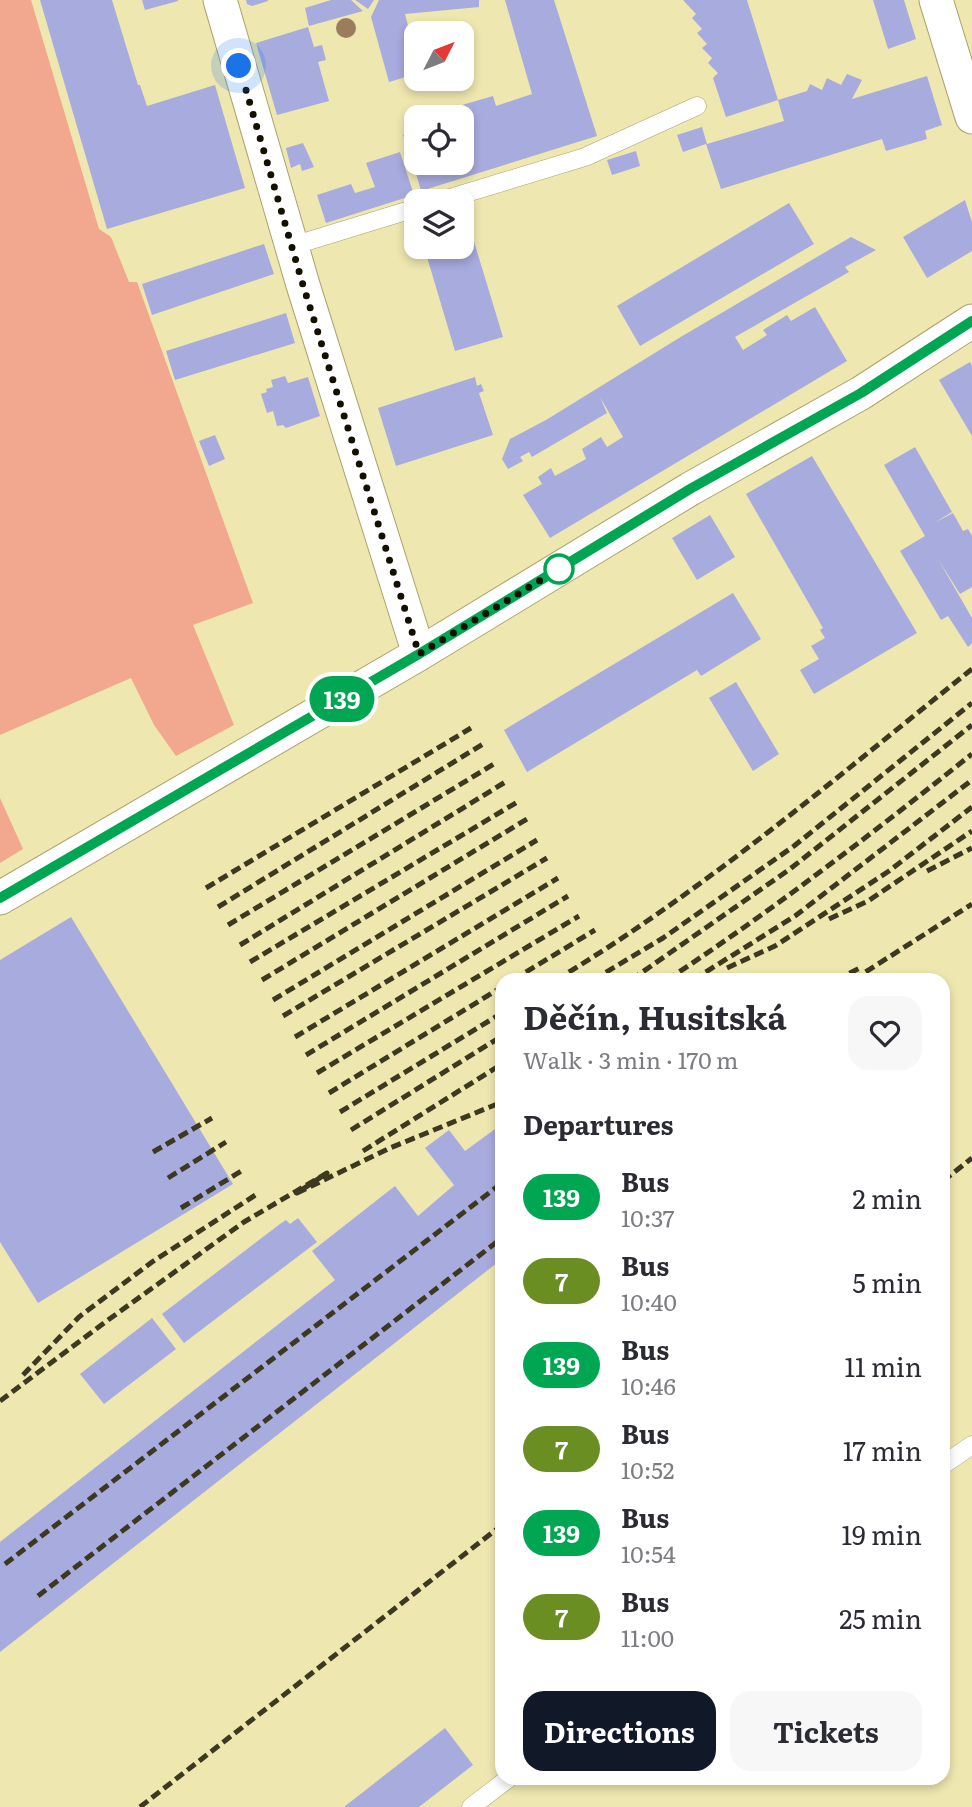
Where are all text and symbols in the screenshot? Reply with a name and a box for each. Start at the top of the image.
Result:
north arrow [404,21,474,91]
map controls [404,21,474,259]
your location [221,48,256,83]
button: locate [404,105,474,175]
button: layers [404,189,474,259]
unlabelled marker [544,554,574,584]
line badge: 139 [302,676,382,722]
text: 139 [323,681,361,716]
text: Děčín, Husitská [523,991,786,1040]
button: heart [848,996,922,1070]
text: Walk · 3 min · 170 m [523,1042,738,1076]
text: Departures [523,1104,674,1143]
text: Bus [621,1161,669,1200]
text: 2 min [853,1178,922,1217]
text: 139 [543,1179,580,1214]
text: 10:37 [621,1200,675,1234]
text: Bus [621,1245,669,1284]
text: 5 min [853,1262,922,1301]
text: 7 [555,1263,568,1298]
text: 10:40 [621,1284,677,1318]
text: Bus [621,1329,669,1368]
text: 11 min [845,1346,922,1385]
text: 139 [543,1347,580,1382]
text: 10:46 [621,1368,676,1402]
text: Bus [621,1413,669,1452]
text: 17 min [843,1430,922,1469]
text: 7 [555,1431,568,1466]
text: 10:52 [621,1452,674,1486]
text: Bus [621,1497,669,1536]
text: 19 min [842,1514,922,1553]
text: 139 [543,1515,580,1550]
text: 10:54 [621,1536,676,1570]
text: Bus [621,1581,669,1620]
text: 25 min [839,1598,922,1637]
text: 7 [555,1599,568,1634]
text: 11:00 [621,1620,674,1654]
button: Directions [523,1691,716,1771]
button: Tickets [730,1691,922,1771]

